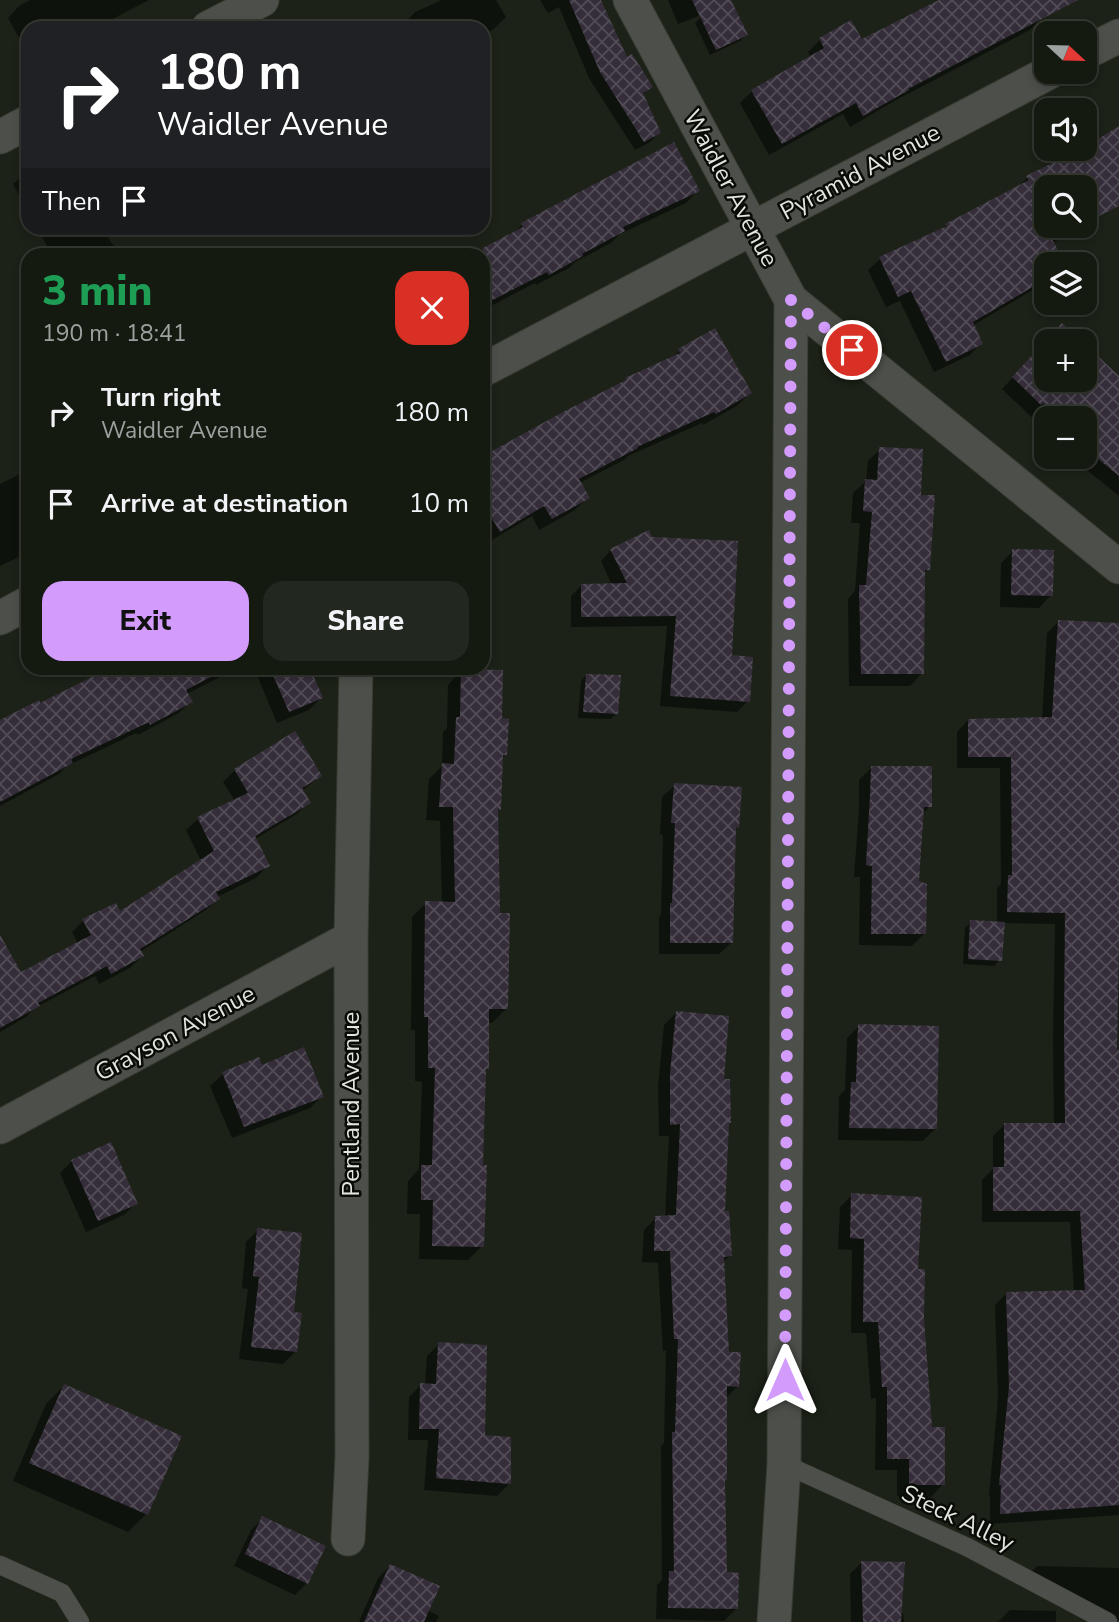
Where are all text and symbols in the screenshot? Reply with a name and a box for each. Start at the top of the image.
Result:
north arrow [1034,21,1097,84]
map controls [1034,21,1097,469]
text: 180 m [157,39,301,106]
icon: right [42,49,133,140]
button: sound [1034,98,1097,161]
text: Waidler Avenue [157,103,388,146]
street label: Waidler Avenue [676,104,786,272]
street label: Pyramid Avenue [774,116,946,228]
button: search [1034,175,1097,238]
icon: arrive [115,182,153,220]
text: Then [42,184,101,219]
button: layers [1034,252,1097,315]
text: 3 min [42,263,152,320]
button: close [395,271,469,345]
text: 190 m · 18:41 [42,318,187,349]
pin [822,320,882,380]
button: + [1034,329,1097,392]
icon: arrive [833,331,871,369]
text: Turn right [101,380,220,415]
icon: right [42,394,80,432]
text: 180 m [393,395,469,430]
button: − [1034,406,1097,469]
text: Waidler Avenue [101,415,267,446]
icon: arrive [42,485,80,523]
text: Arrive at destination [101,486,348,521]
text: 10 m [409,486,469,521]
button: Exit [42,581,249,661]
button: Share [263,581,469,661]
street label: Grayson Avenue [89,977,261,1089]
street label: Pentland Avenue [335,1012,367,1196]
position arrow [748,1343,822,1417]
street label: Steck Alley [896,1477,1020,1559]

